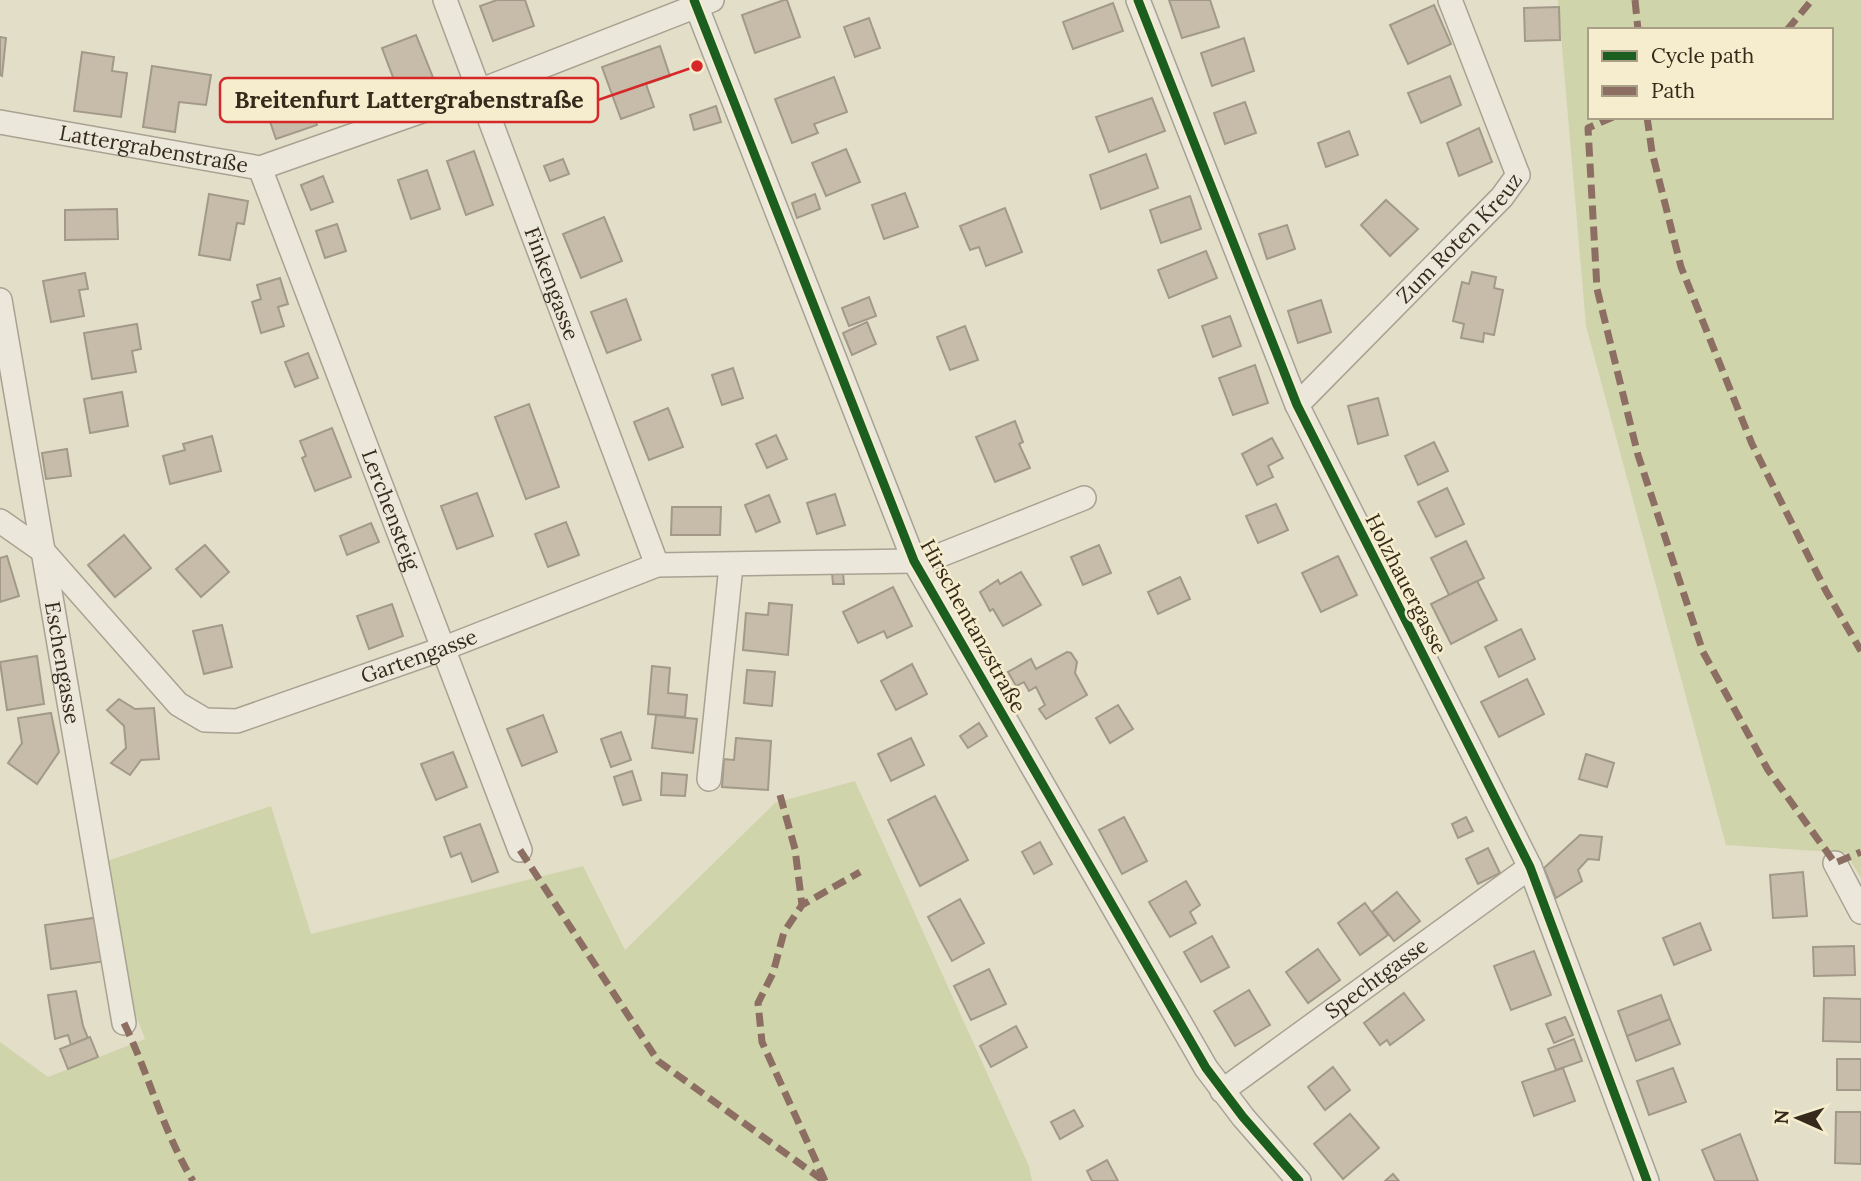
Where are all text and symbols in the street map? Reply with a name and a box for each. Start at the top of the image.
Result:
legend [1588,28,1833,119]
text: Cycle path [1651,42,1754,69]
text: Path [1651,77,1695,104]
callout: Breitenfurt Lattergrabenstraße [220,78,598,122]
text: Breitenfurt Lattergrabenstraße [234,85,584,114]
street label: Lattergrabenstraße [57,119,250,179]
street label: Zum Roten Kreuz [1391,167,1528,309]
street label: Finkengasse [518,223,585,344]
street label: Lerchensteig [356,446,426,574]
street label: Holzhauergasse [1359,509,1453,659]
street label: Hirschentanzstraße [915,534,1032,717]
street label: Eschengasse [39,599,86,726]
street label: Gartengasse [357,623,481,689]
street label: Spechtgasse [1319,932,1433,1025]
north arrow [1763,1083,1833,1153]
text: N [1769,1109,1793,1125]

